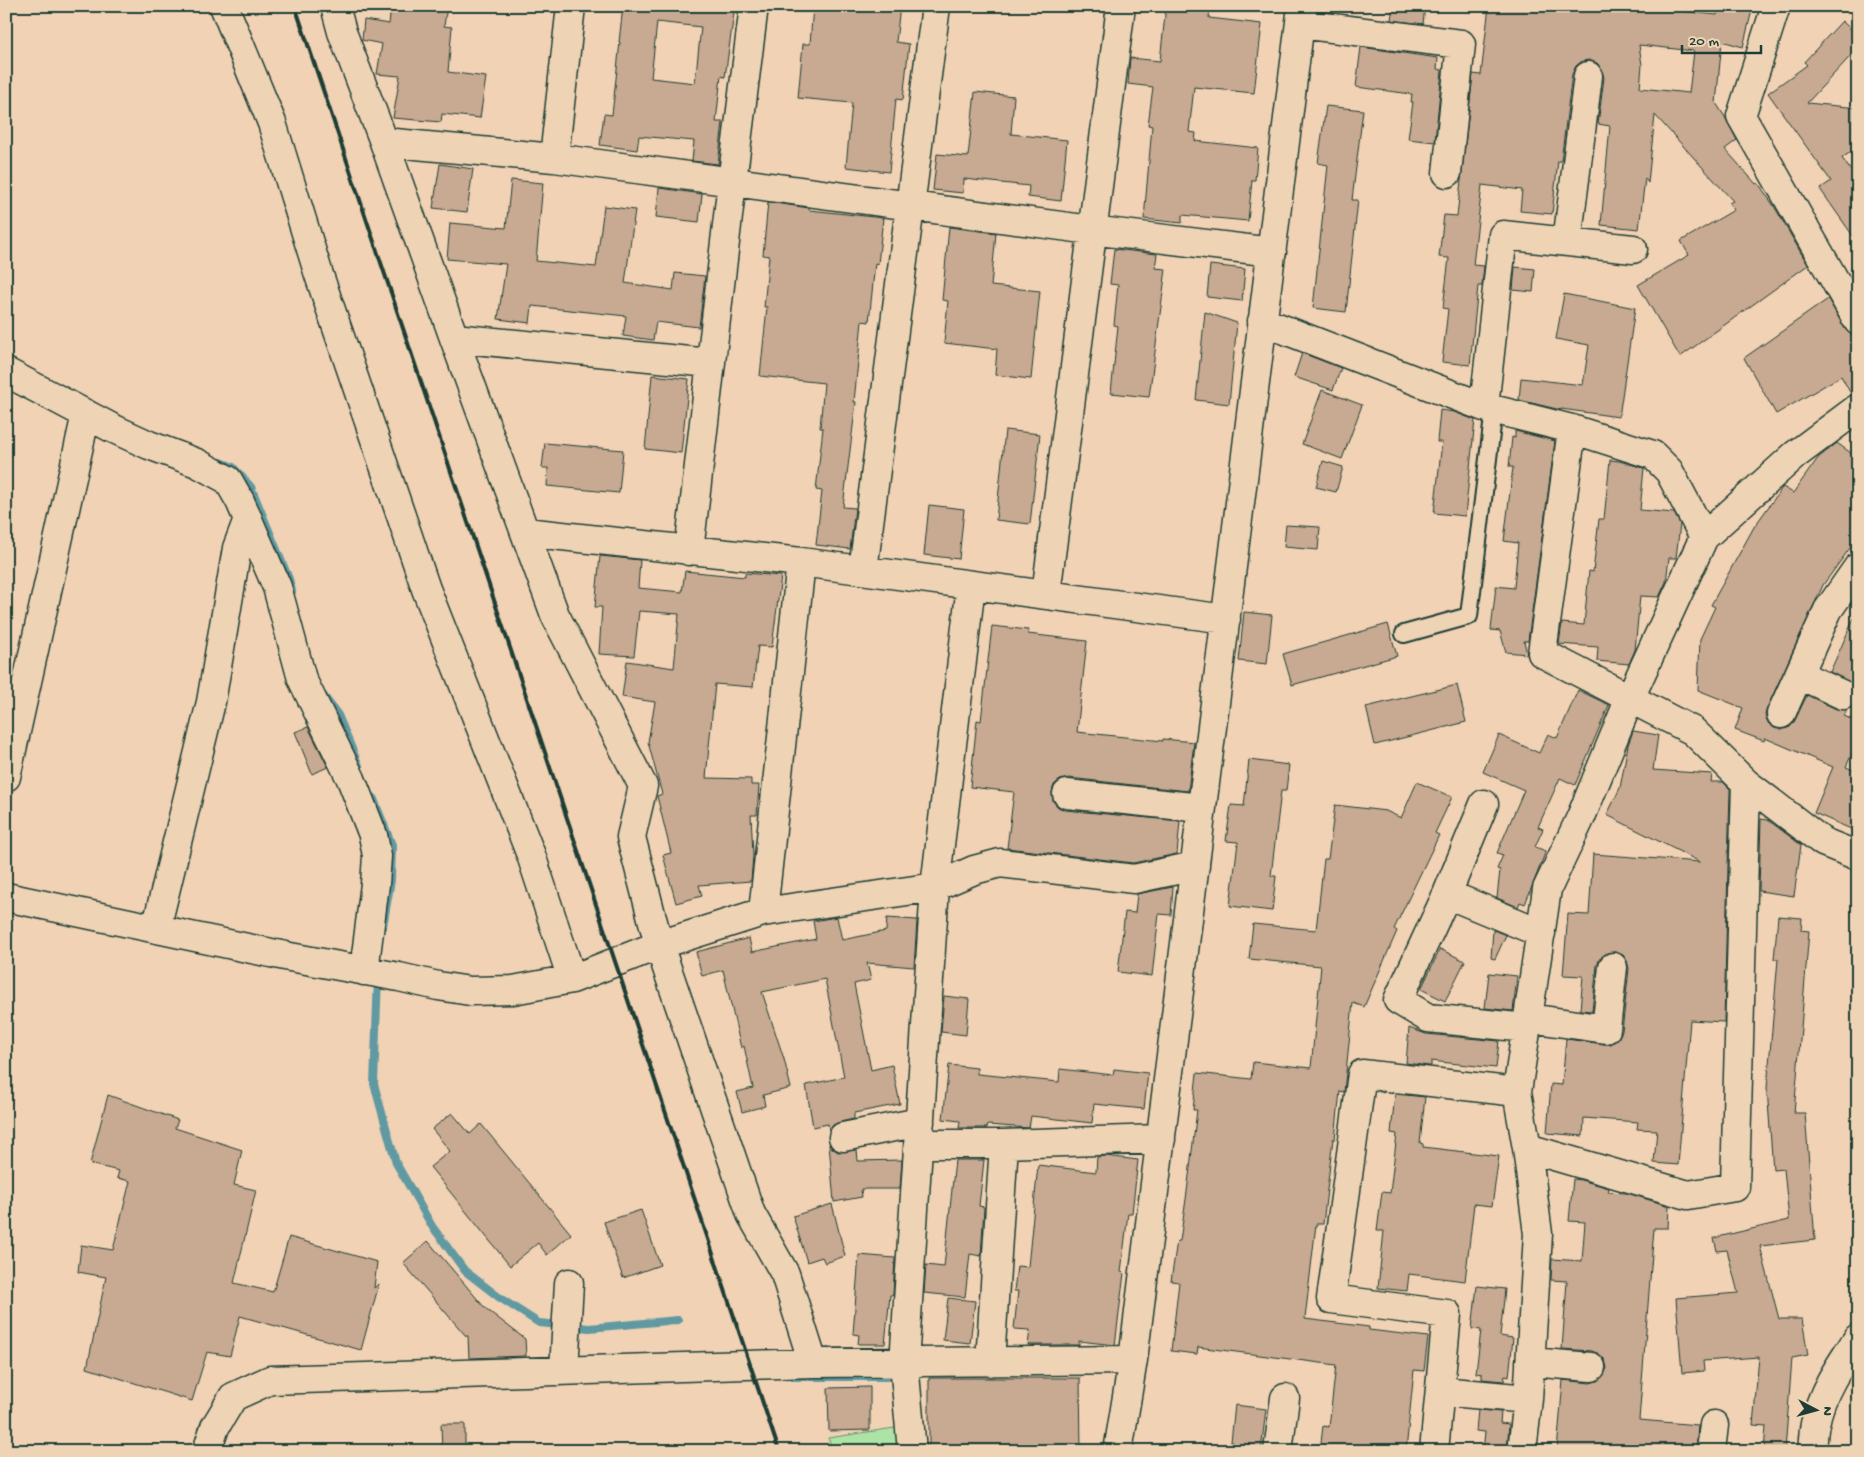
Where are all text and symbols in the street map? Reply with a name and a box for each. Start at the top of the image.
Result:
scale bar [1682,22,1760,54]
text: 20 m [1689,33,1719,51]
north arrow [1792,1384,1842,1434]
text: N [1818,1406,1835,1417]

